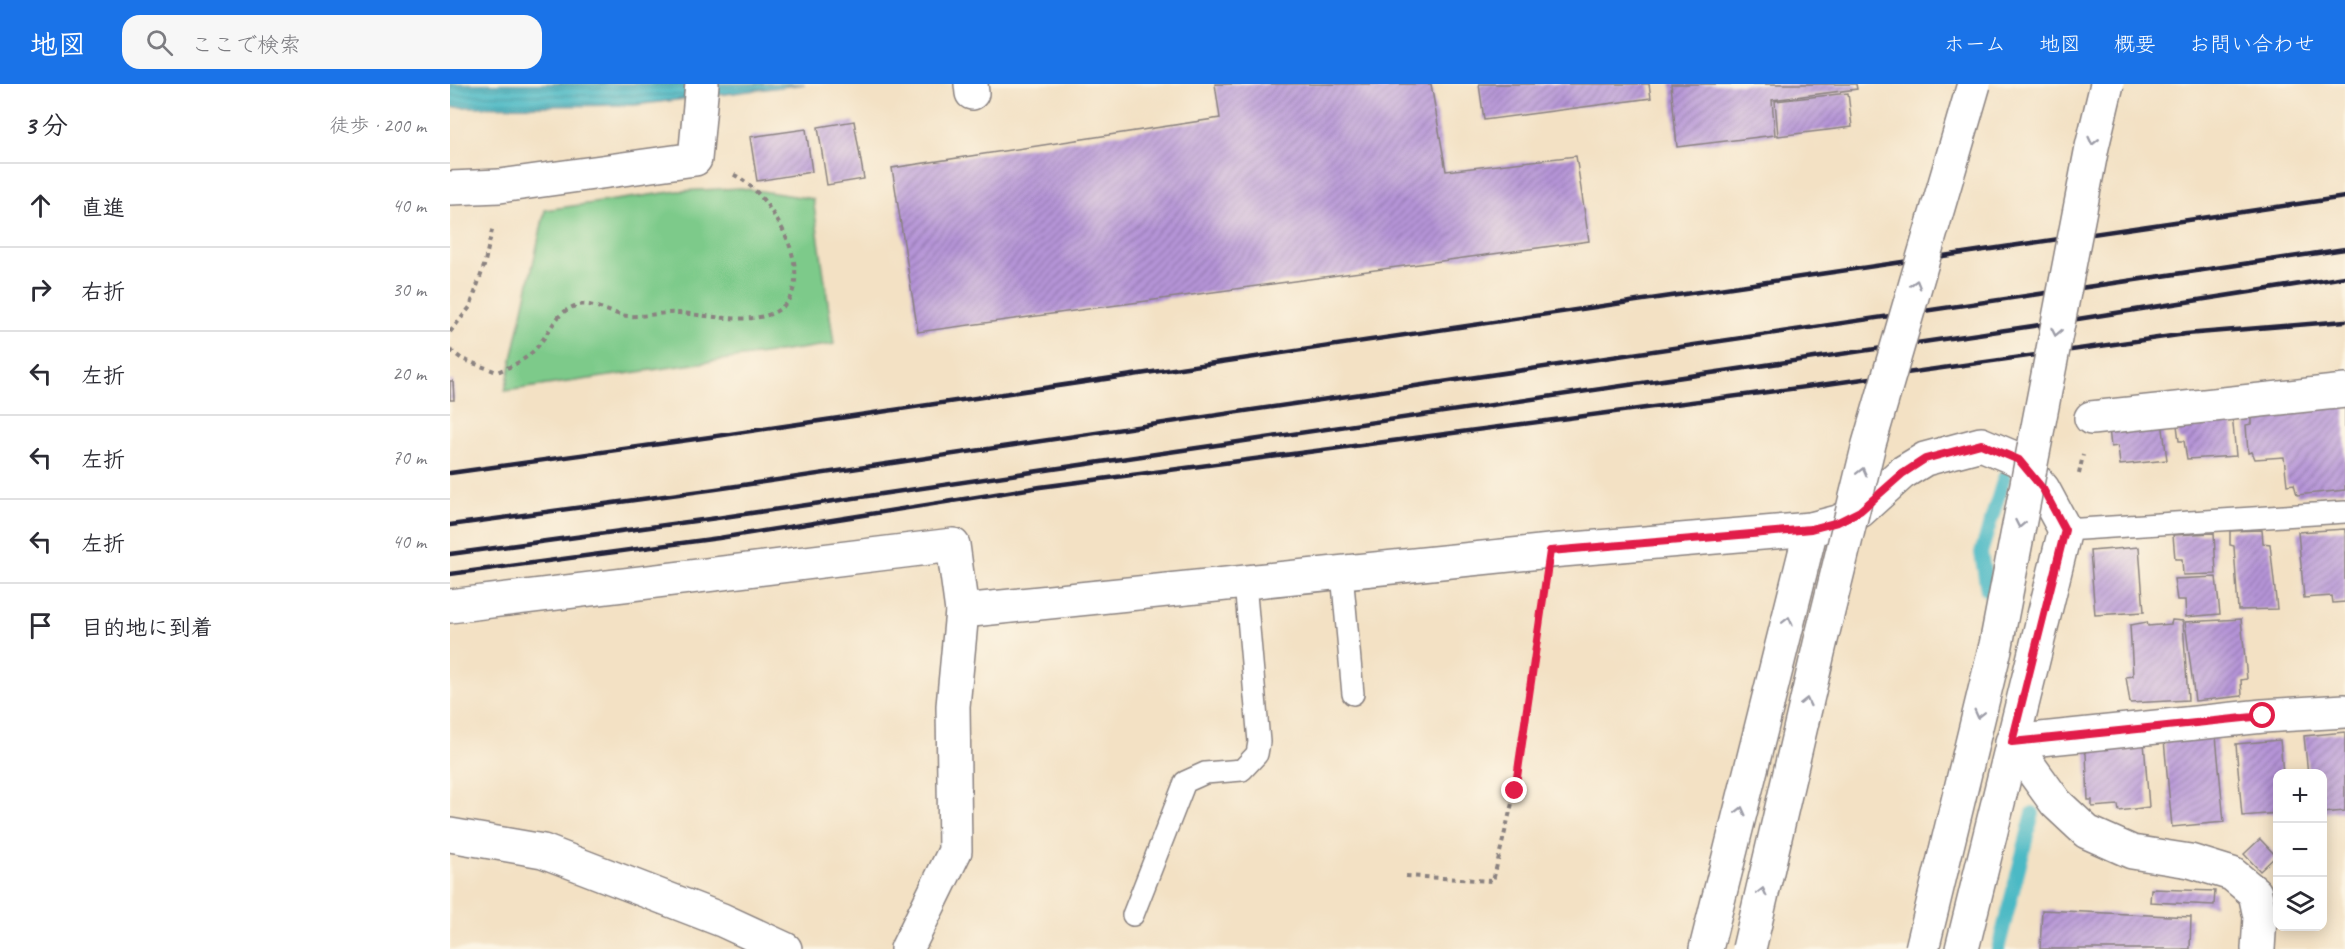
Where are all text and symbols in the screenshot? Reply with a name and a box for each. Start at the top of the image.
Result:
search box [122,15,542,69]
icon: search [143,26,176,59]
text: 地図 [30,27,86,62]
text: ここで検索 [191,31,301,59]
text: ホーム [1944,31,2006,57]
text: 地図 [2039,31,2081,57]
text: 概要 [2114,31,2156,57]
text: お問い合わせ [2189,31,2315,57]
text: 3 分 [24,109,68,142]
text: 徒歩 · 200 m [330,113,426,138]
one-way arrow [2088,136,2101,146]
icon: ahead [24,189,57,222]
text: 40 m [392,193,426,218]
text: 直進 [81,194,125,222]
icon: right [24,273,57,306]
text: 30 m [392,277,426,302]
text: 右折 [81,278,125,306]
one-way arrow [1909,279,1921,290]
one-way arrow [2050,327,2063,337]
icon: left [24,357,57,390]
text: 20 m [392,361,426,386]
text: 左折 [81,362,125,390]
icon: left [24,441,57,474]
text: 70 m [392,445,426,470]
text: 左折 [81,446,125,474]
one-way arrow [1855,467,1868,477]
one-way arrow [2014,518,2027,528]
icon: left [24,525,57,558]
text: 40 m [392,529,426,554]
text: 左折 [81,530,125,558]
icon: arrive [24,609,57,642]
text: 目的地に到着 [81,614,213,642]
one-way arrow [1780,617,1793,627]
one-way arrow [1799,697,1812,707]
route start [2249,702,2275,728]
one-way arrow [1974,709,1987,719]
map controls [2273,769,2327,931]
button: + [2273,769,2327,823]
route end [1501,777,1527,803]
one-way arrow [1733,806,1746,816]
button: − [2273,823,2327,877]
button: layers [2273,877,2327,931]
one-way arrow [1755,887,1768,897]

